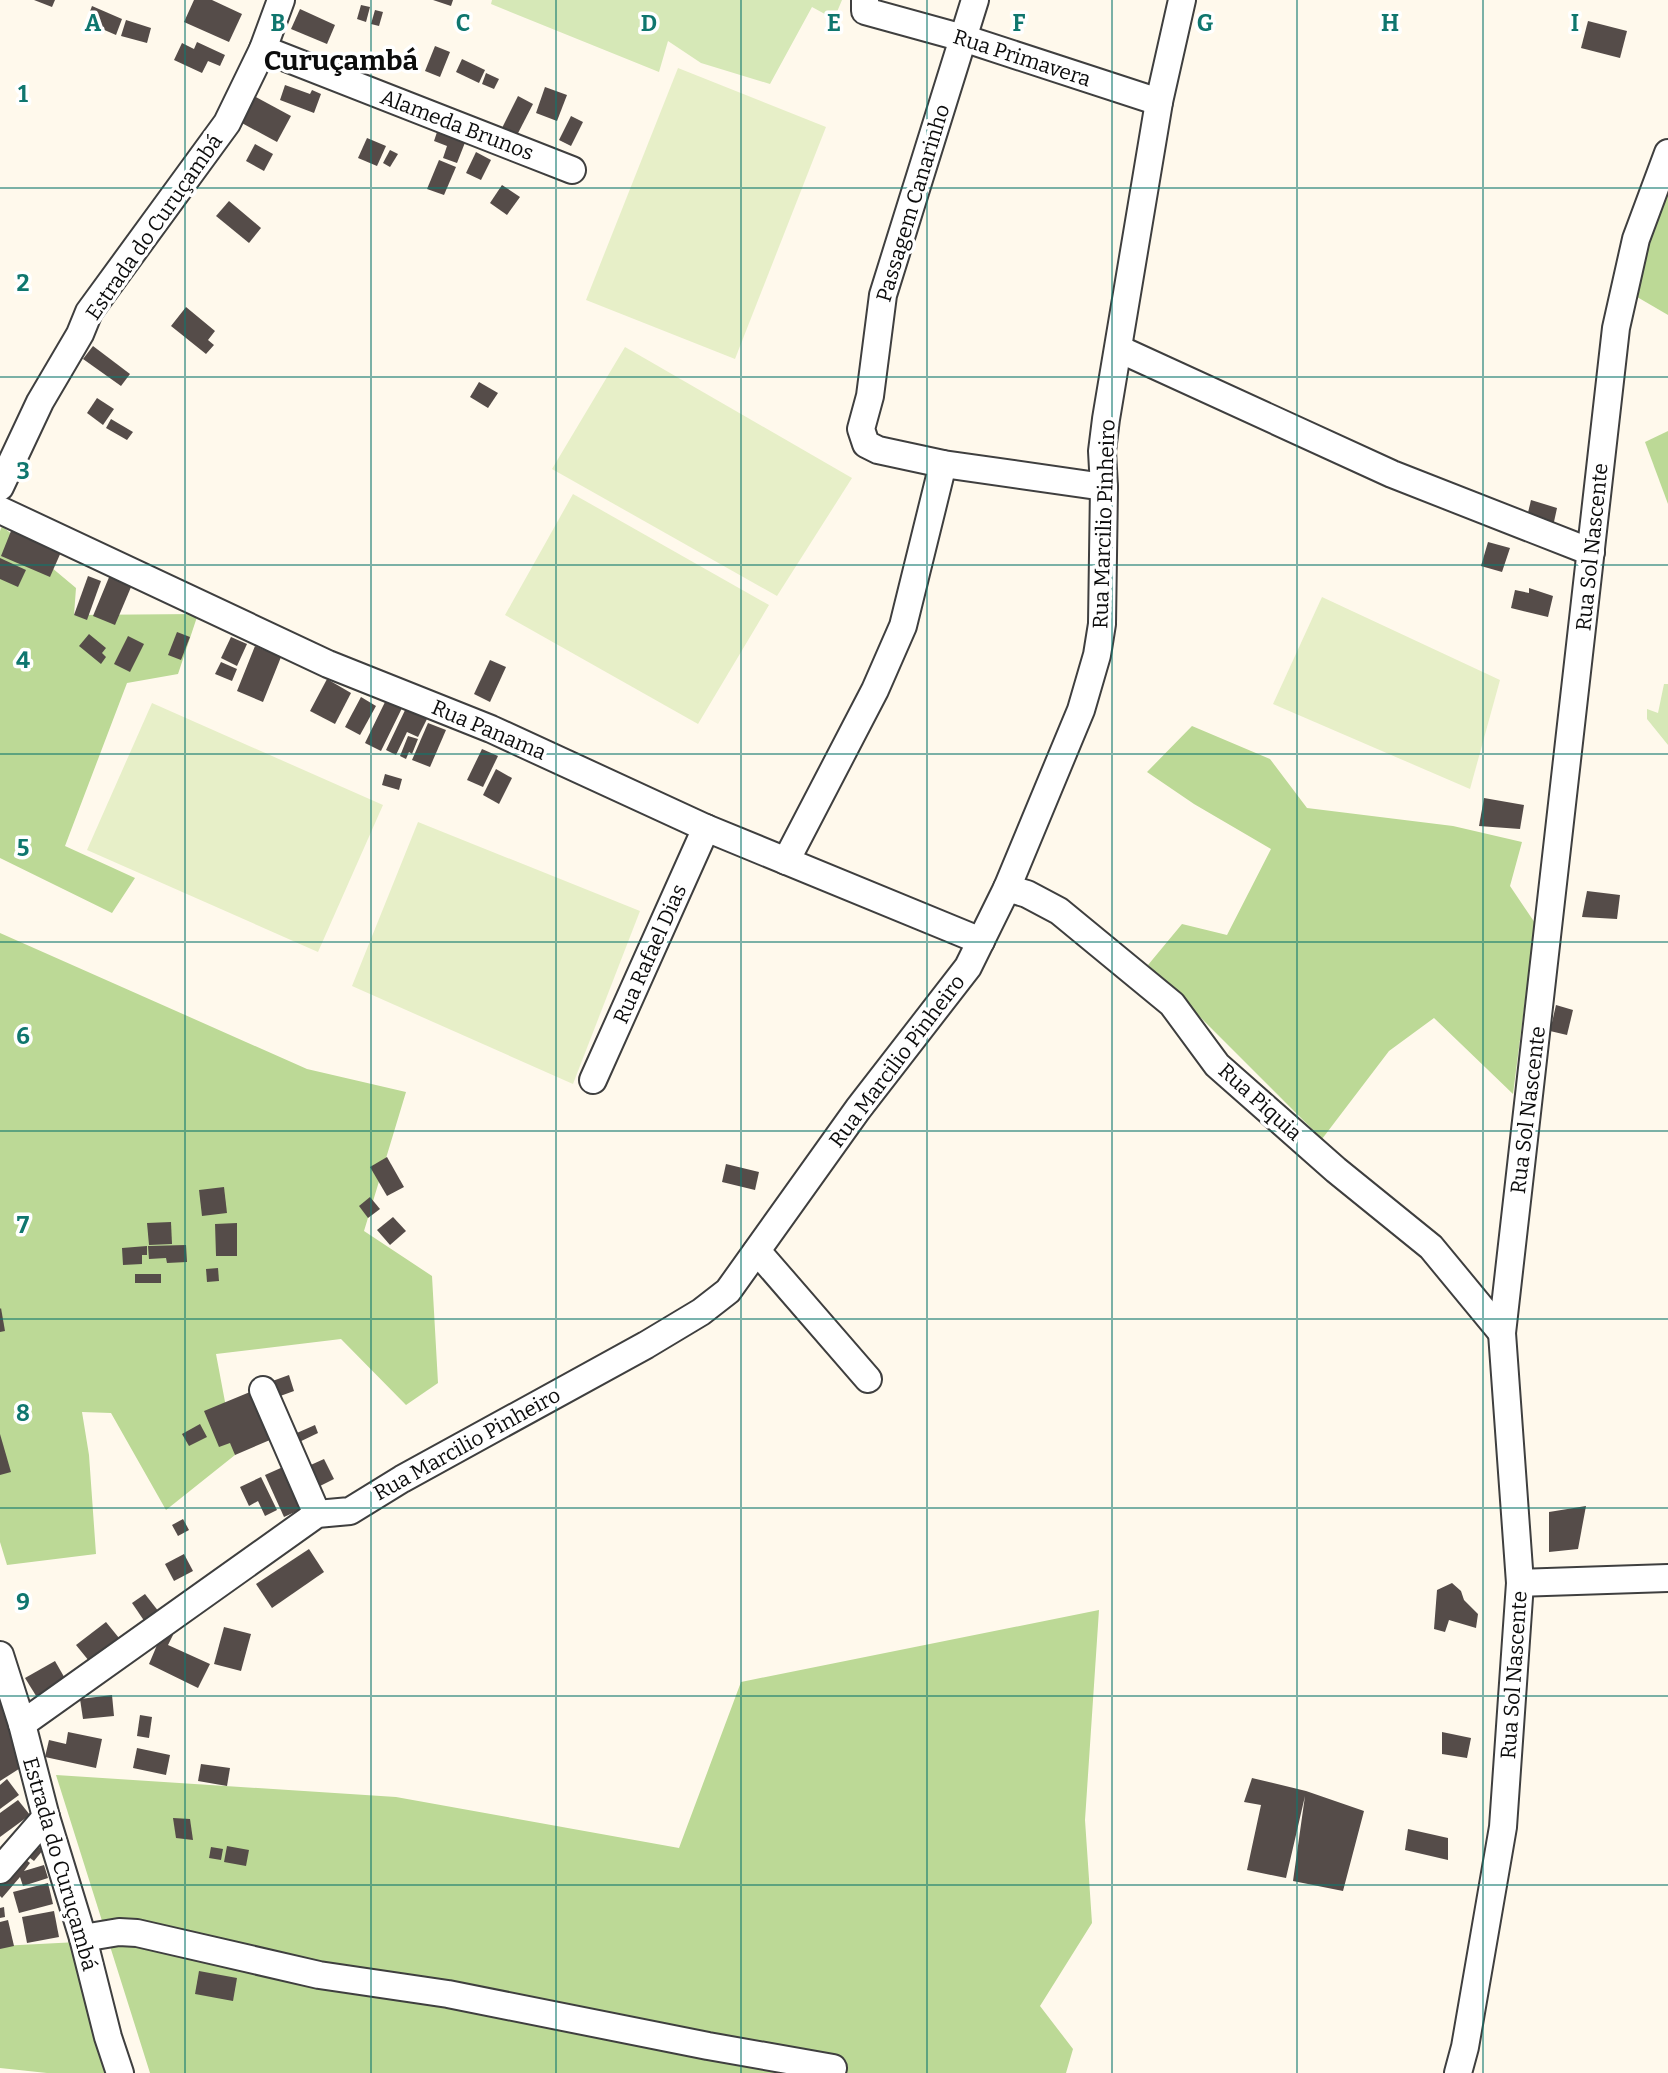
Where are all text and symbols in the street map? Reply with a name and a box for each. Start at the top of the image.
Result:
text: A [85,9,102,37]
text: B [271,9,285,37]
text: C [456,9,470,37]
text: D [641,9,657,37]
text: E [827,9,841,37]
text: F [1013,9,1026,37]
text: G [1197,9,1214,37]
text: H [1381,9,1399,37]
text: I [1571,9,1579,37]
street label: Rua Primavera [950,24,1095,93]
district label: Curuçambá [264,44,418,77]
text: 1 [18,80,28,108]
street label: Alameda Brunos [377,84,537,166]
street label: Passagem Canarinho [871,101,955,305]
street label: Estrada do Curuçambá [80,129,228,325]
text: 2 [17,269,30,297]
street label: Rua Marcilio Pinheiro [1087,419,1121,629]
text: 3 [16,457,30,485]
street label: Rua Sol Nascente [1570,462,1614,632]
text: 4 [16,646,30,674]
street label: Rua Panama [428,694,551,766]
text: 5 [17,834,29,862]
street label: Rua Rafael Dias [608,880,692,1028]
street label: Rua Marcilio Pinheiro [824,969,970,1153]
text: 6 [16,1022,30,1050]
street label: Rua Sol Nascente [1505,1025,1551,1195]
street label: Rua Piquia [1213,1058,1307,1147]
text: 7 [17,1211,30,1239]
street label: Rua Marcilio Pinheiro [369,1382,565,1506]
text: 8 [16,1399,30,1427]
text: 9 [16,1588,30,1616]
street label: Rua Sol Nascente [1495,1590,1533,1760]
street label: Estrada do Curuçambá [17,1754,103,1974]

